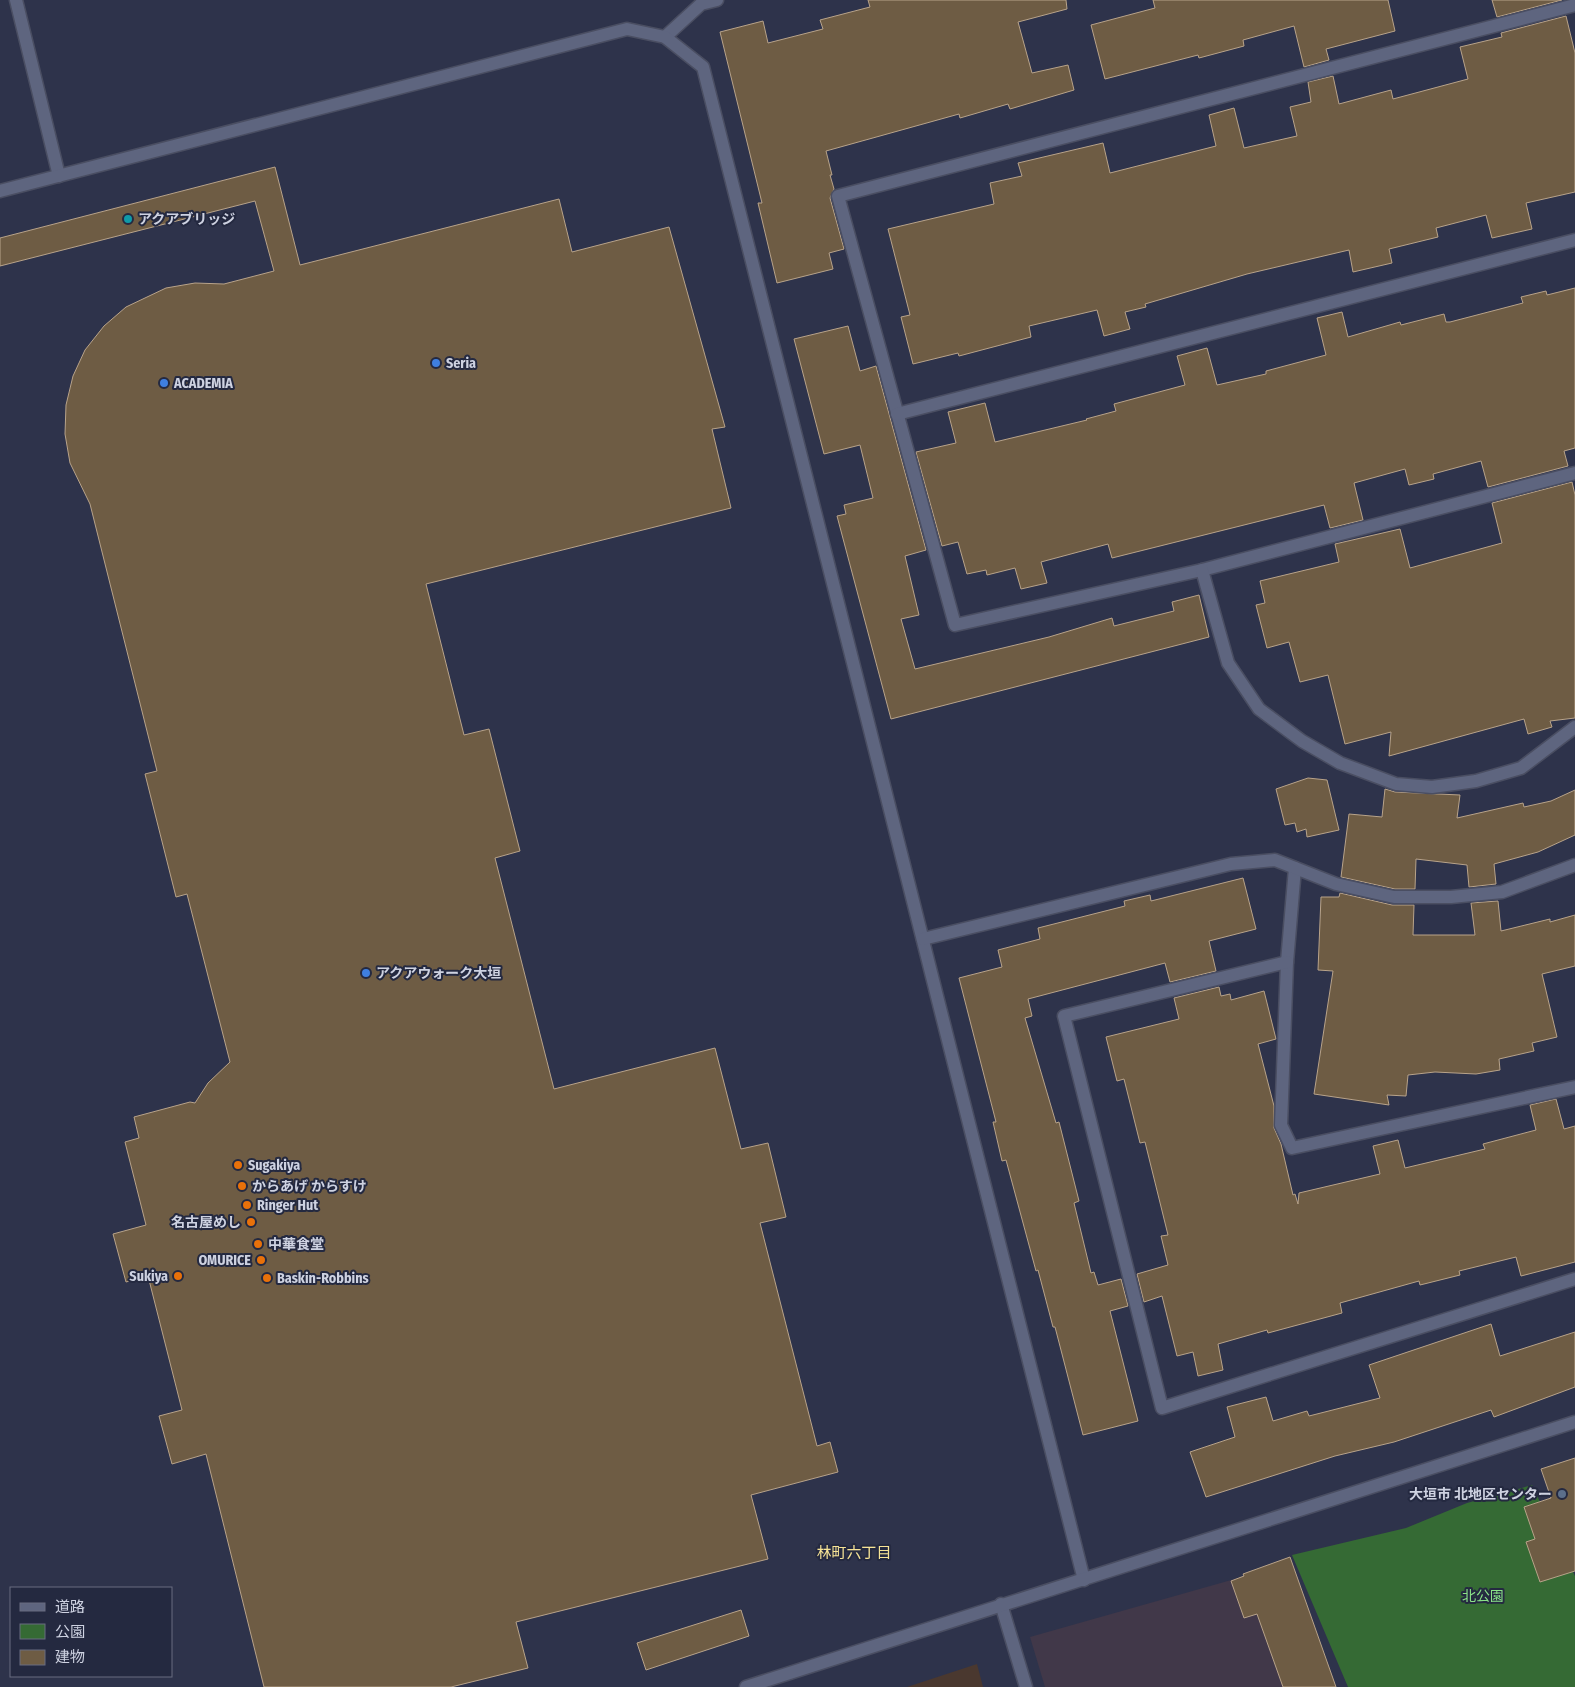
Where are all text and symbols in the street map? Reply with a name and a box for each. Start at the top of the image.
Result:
place label: アクアブリッジ [138,211,235,228]
marker: アクアブリッジ [122,213,134,225]
place label: Seria [446,355,476,372]
marker: Seria [430,357,442,369]
place label: ACADEMIA [173,375,233,392]
marker: ACADEMIA [158,377,170,389]
place label: アクアウォーク大垣 [376,965,501,982]
marker: アクアウォーク大垣 [360,967,372,979]
place label: Sugakiya [248,1157,300,1174]
marker: Sugakiya [232,1159,244,1171]
place label: からあげ からすけ [252,1178,367,1195]
marker: からあげ からすけ [236,1180,248,1192]
place label: Ringer Hut [257,1197,319,1214]
marker: Ringer Hut [241,1199,253,1211]
place label: 名古屋めし [171,1214,241,1231]
marker: 名古屋めし [245,1216,257,1228]
place label: 中華食堂 [268,1236,324,1253]
marker: 中華食堂 [252,1238,264,1250]
place label: OMURICE [198,1252,251,1269]
marker: OMURICE [255,1254,267,1266]
place label: Sukiya [129,1268,168,1285]
marker: Sukiya [172,1270,184,1282]
place label: Baskin-Robbins [277,1270,369,1287]
marker: Baskin-Robbins [261,1272,273,1284]
place label: 大垣市 北地区センター [1409,1486,1552,1503]
marker: 大垣市 北地区センター [1556,1488,1568,1500]
district label: 林町六丁目 [816,1544,892,1562]
legend [10,1587,172,1677]
park label: 北公園 [1462,1588,1504,1605]
text: 道路 [55,1598,85,1616]
text: 公園 [55,1623,85,1641]
text: 建物 [55,1648,85,1666]

